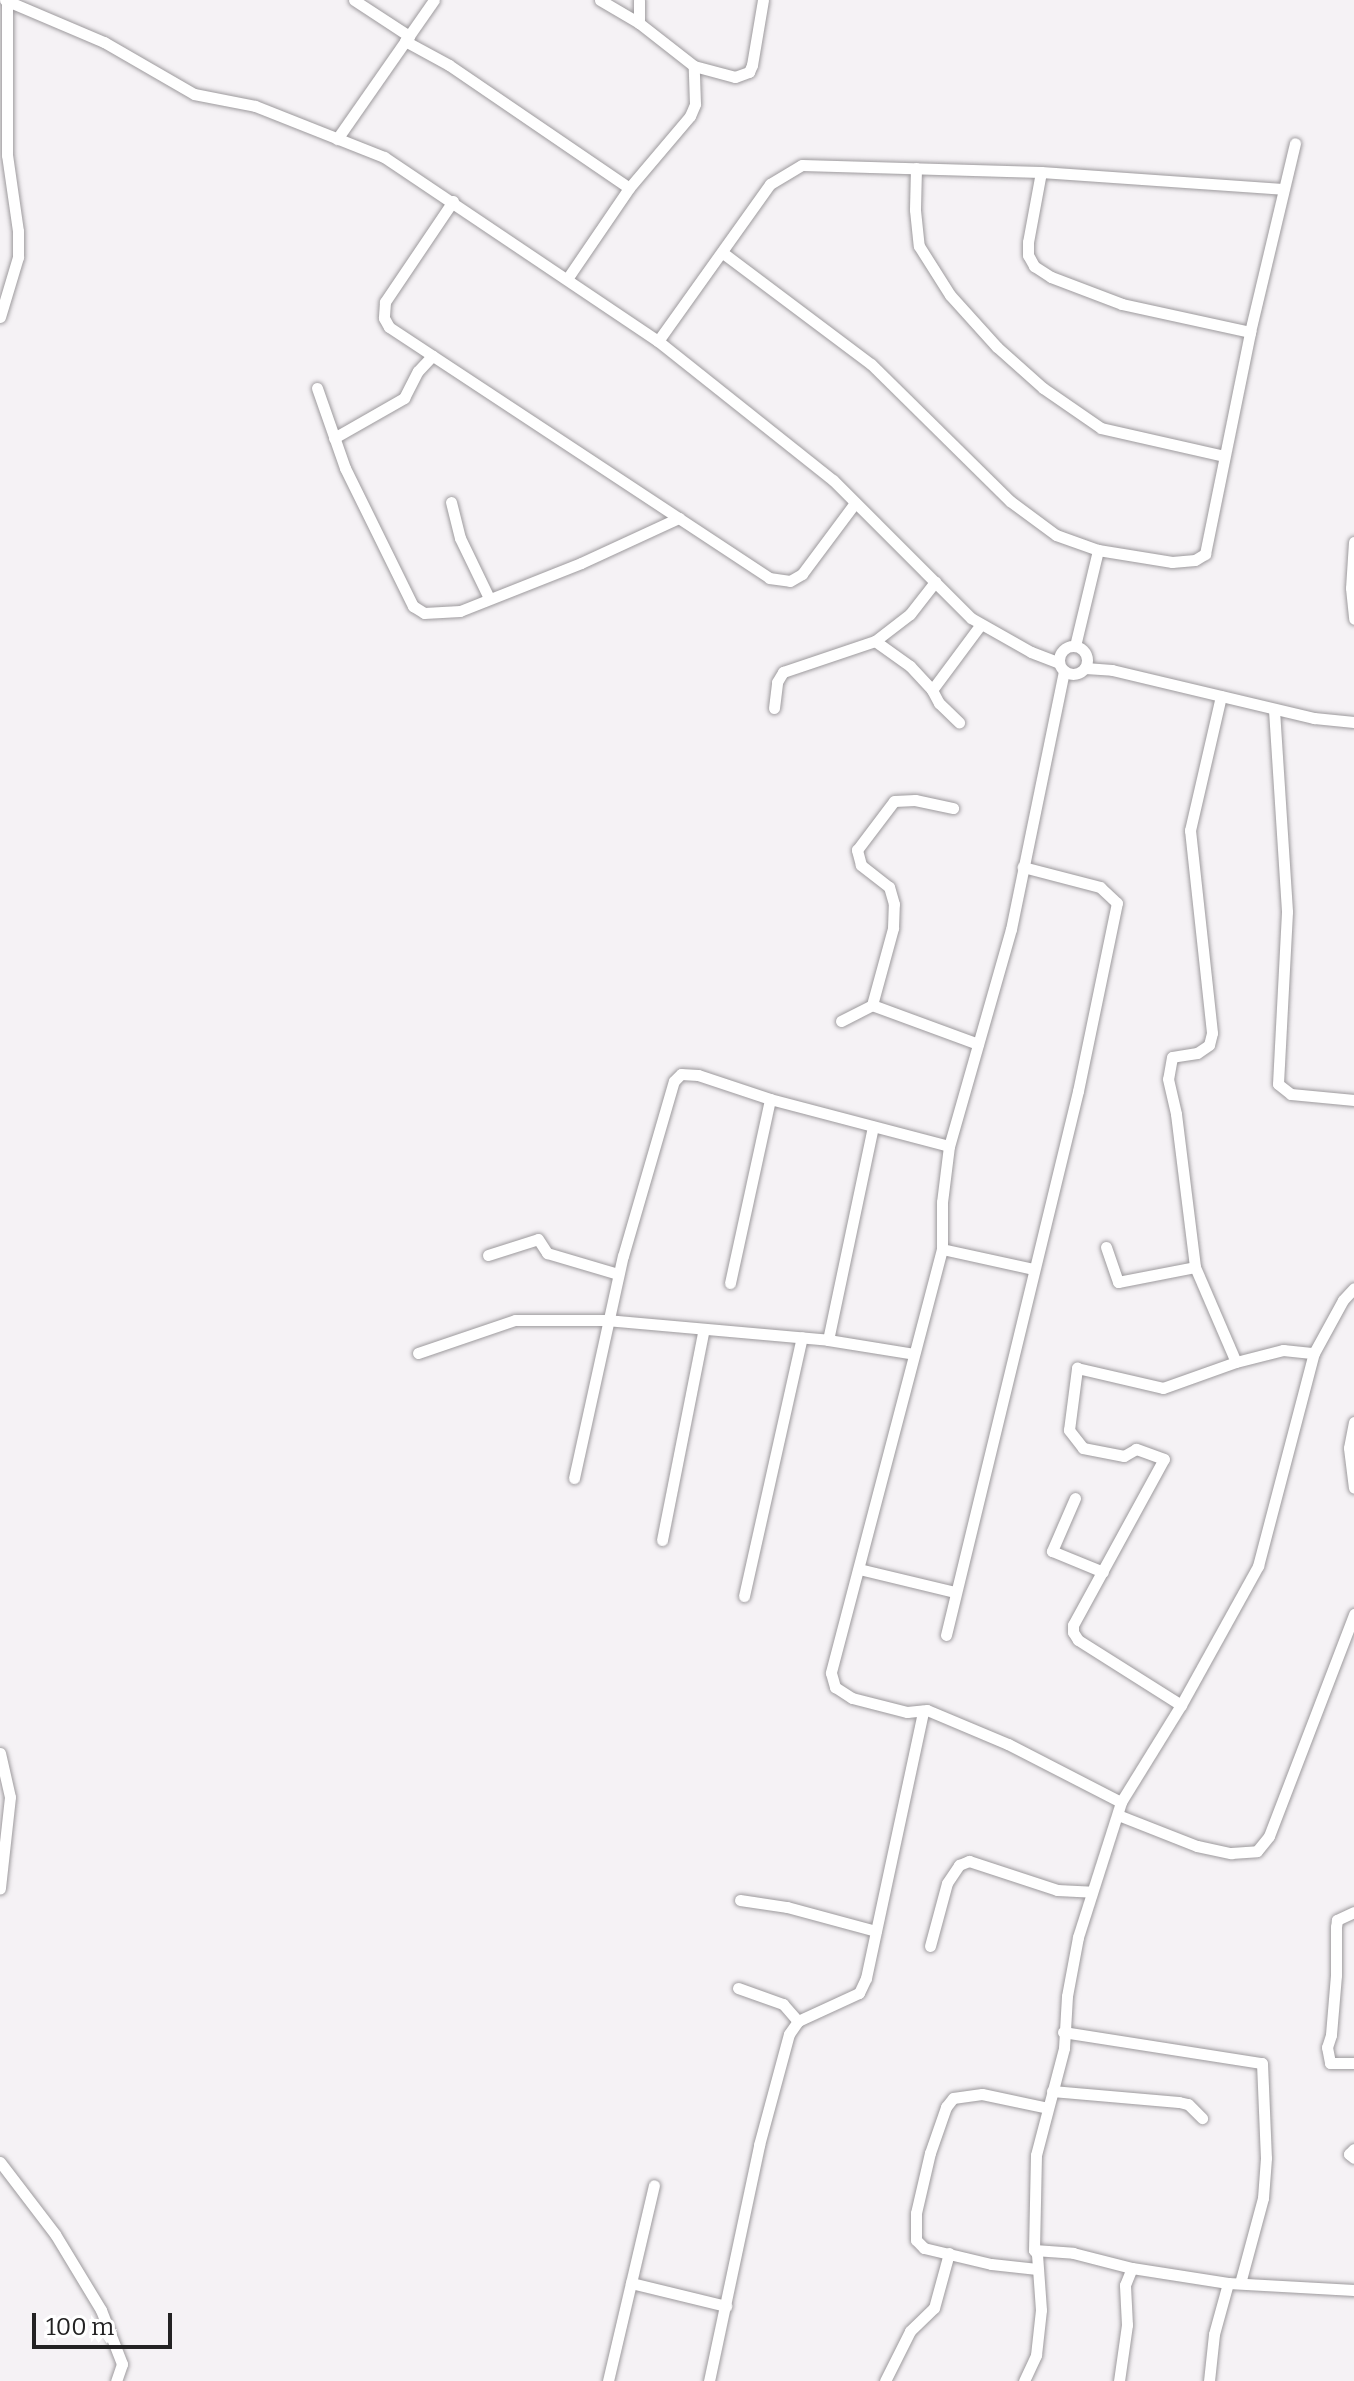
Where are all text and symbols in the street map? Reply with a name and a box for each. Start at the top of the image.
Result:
scale bar [36,2297,176,2347]
text: 100 m [46,2313,114,2341]

